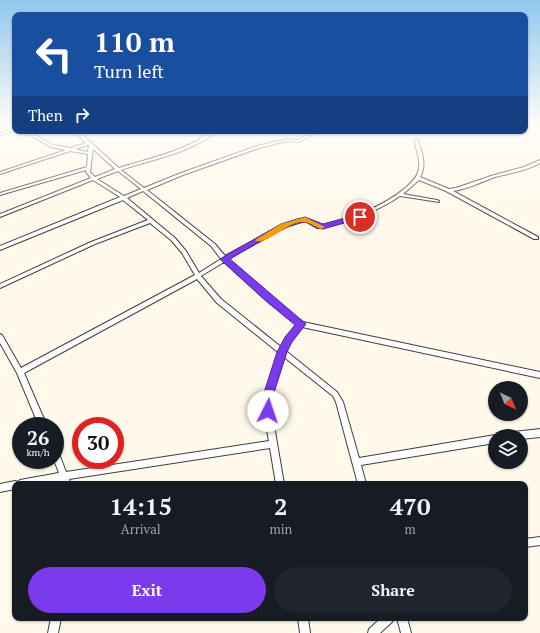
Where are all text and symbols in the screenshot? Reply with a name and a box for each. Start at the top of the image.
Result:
text: 110 m [94,23,175,60]
icon: left [28,28,80,80]
text: Turn left [94,59,164,83]
icon: right [71,104,93,126]
text: Then [28,105,63,125]
pin [343,200,377,234]
icon: arrive [349,206,371,228]
north arrow [488,381,528,421]
map controls [488,381,528,469]
position arrow [247,390,289,432]
speed limit sign: 30 [72,417,124,469]
text: 26 [27,424,49,451]
button: layers [488,429,528,469]
text: km/h [26,446,50,459]
text: 14:15 [109,490,172,522]
text: 2 [274,490,288,522]
text: 470 [390,490,430,522]
text: Arrival [121,520,161,538]
text: min [269,520,292,538]
text: m [405,520,416,538]
button: Exit [28,567,266,613]
button: Share [274,567,512,613]

